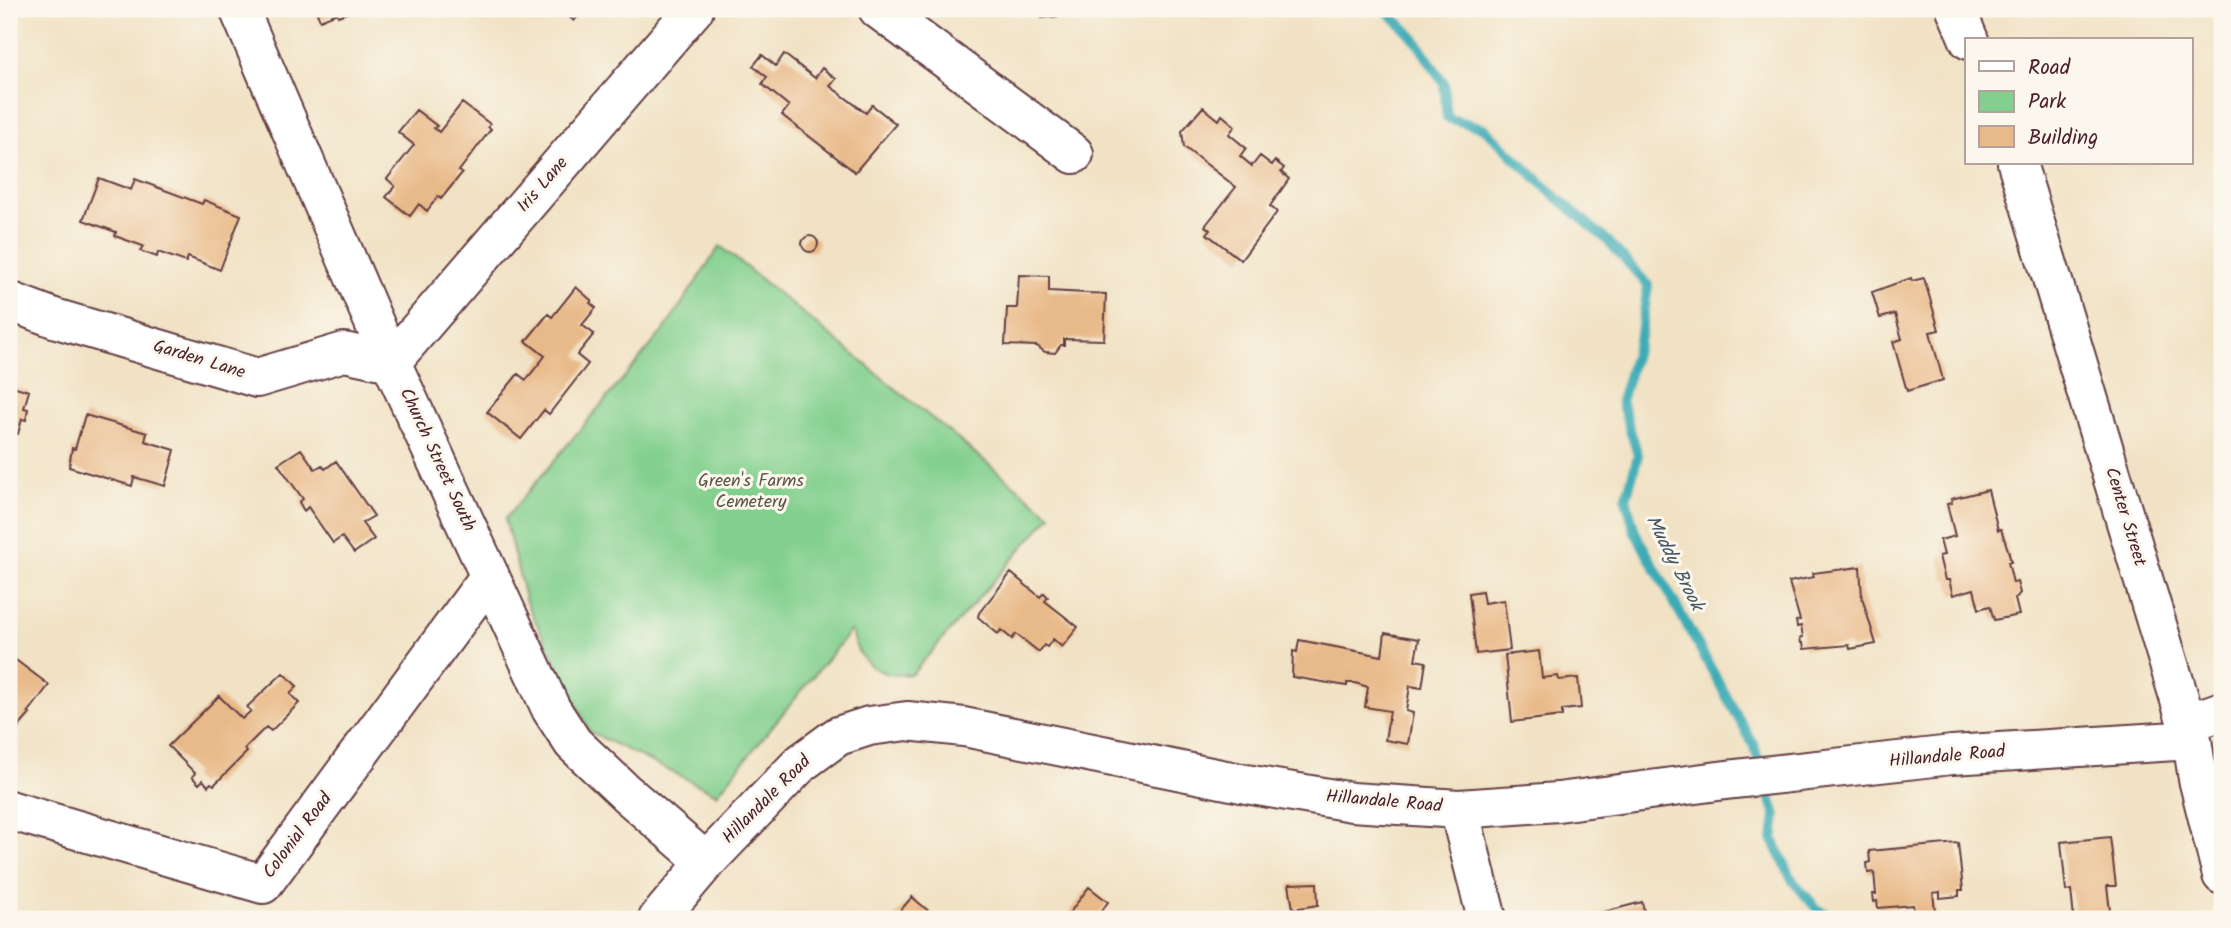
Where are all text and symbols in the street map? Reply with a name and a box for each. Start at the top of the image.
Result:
legend [1965,38,2192,164]
text: Road [2028,52,2071,85]
text: Park [2028,86,2066,119]
text: Building [2028,122,2098,155]
street label: Iris Lane [510,150,576,220]
street label: Garden Lane [149,332,249,388]
street label: Church Street South [391,383,483,537]
street label: Center Street [2096,464,2154,571]
park label: Green's Farms Cemetery [698,467,804,517]
water label: Muddy Brook [1637,510,1712,619]
street label: Hillandale Road [1888,737,2007,777]
street label: Hillandale Road [716,748,819,851]
street label: Hillandale Road [1325,782,1444,822]
street label: Colonial Road [256,786,341,885]

